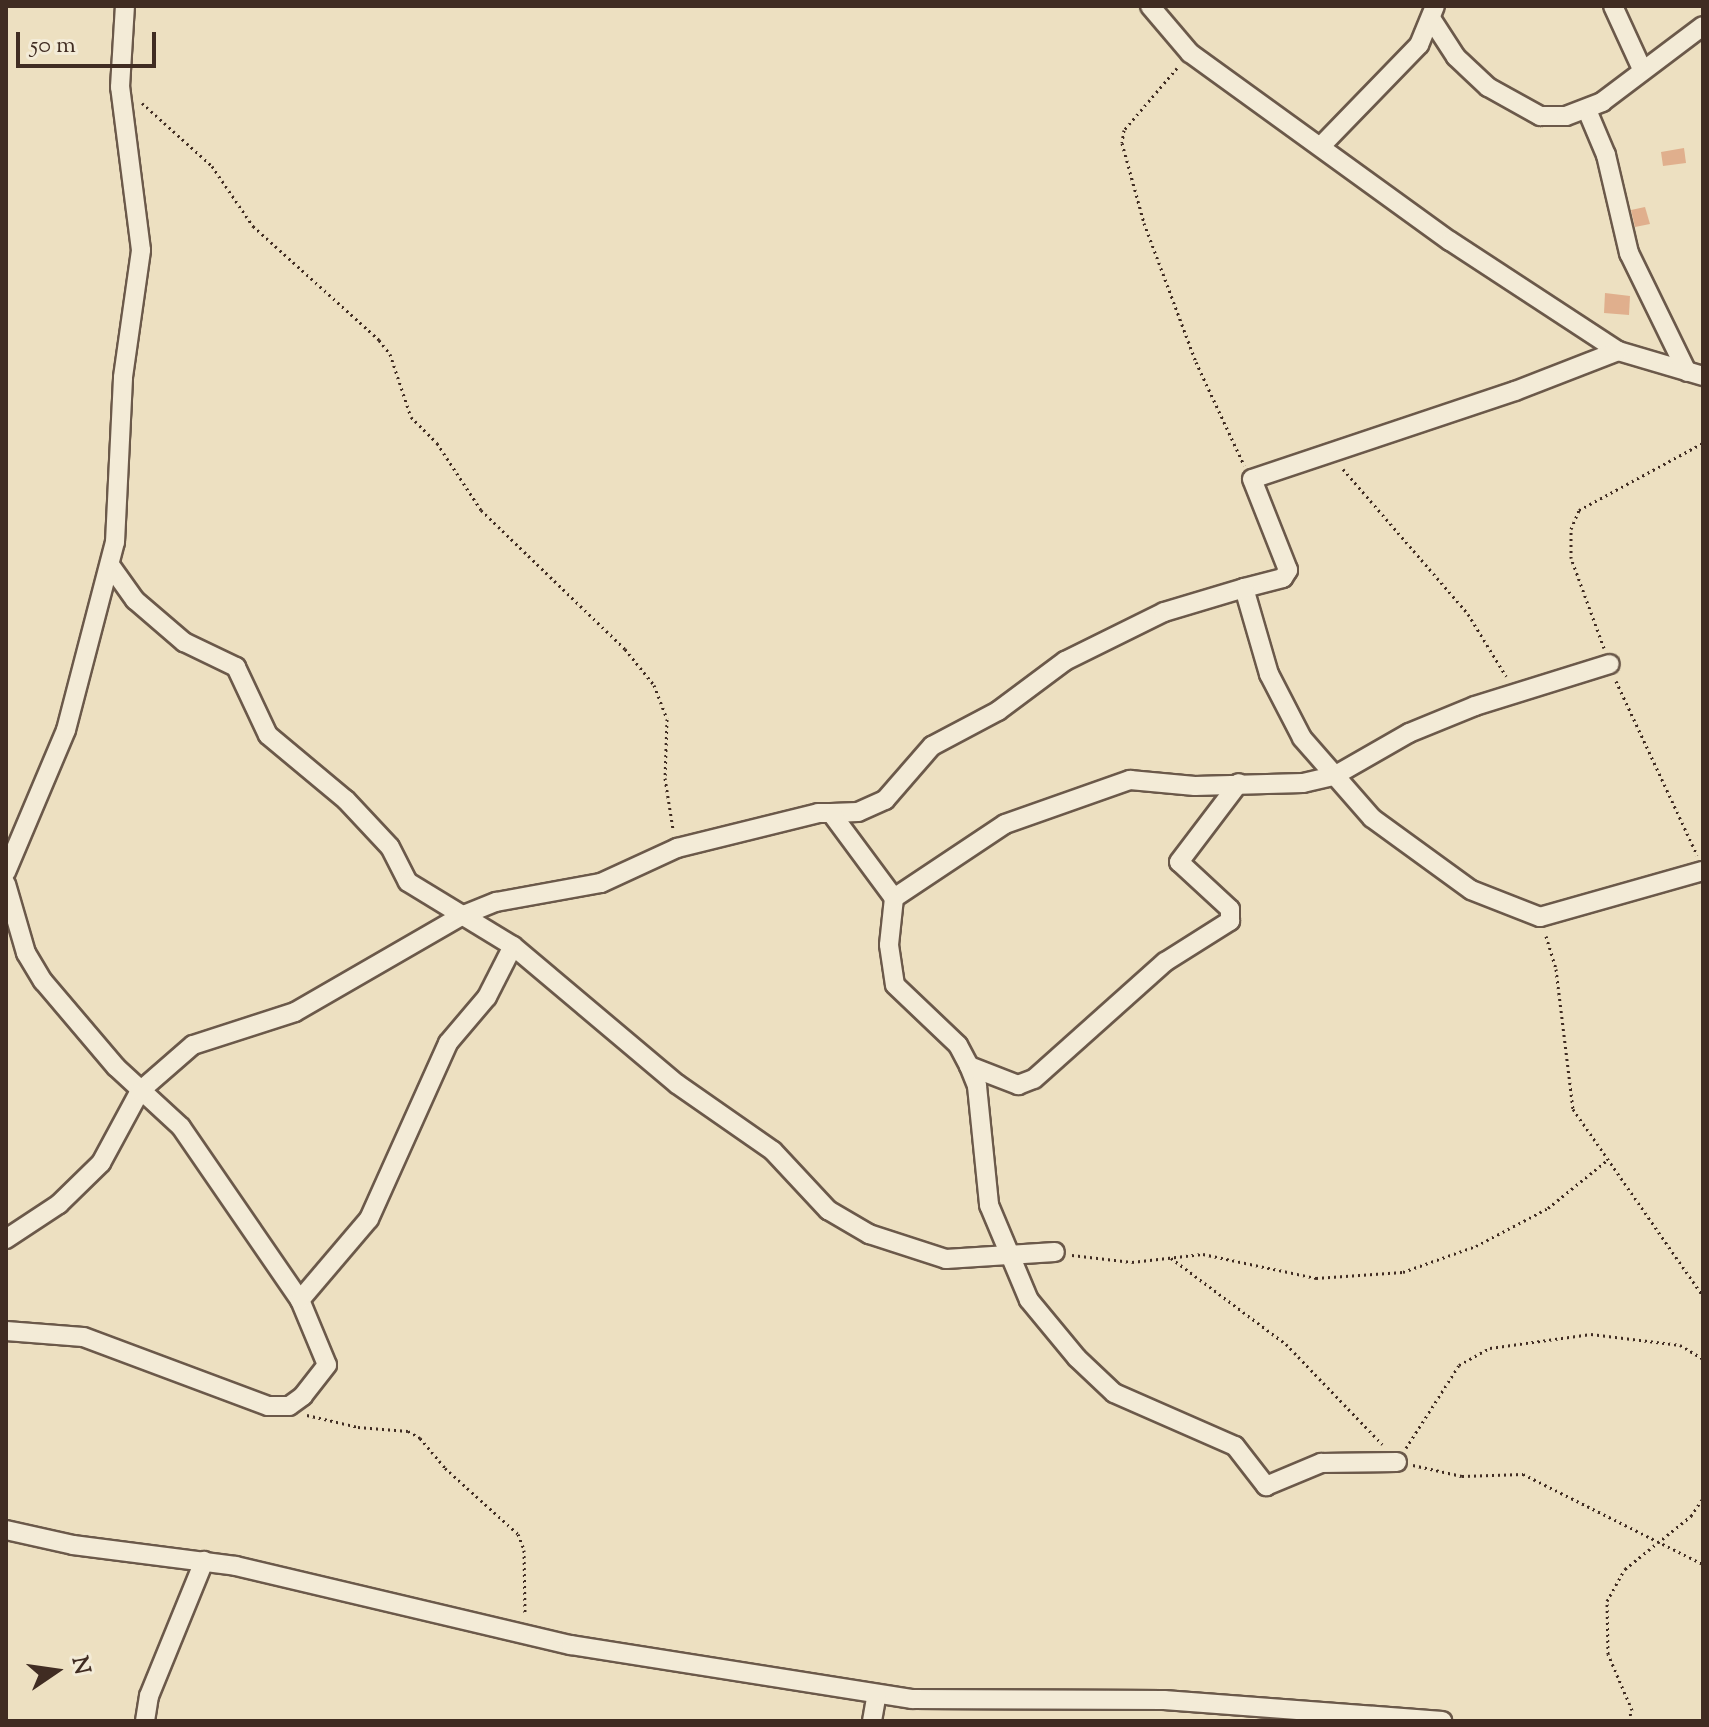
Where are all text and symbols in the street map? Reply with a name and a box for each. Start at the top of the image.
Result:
scale bar [20,16,160,66]
text: 50 m [30,29,76,63]
north arrow [16,1631,96,1711]
text: N [62,1653,97,1678]

